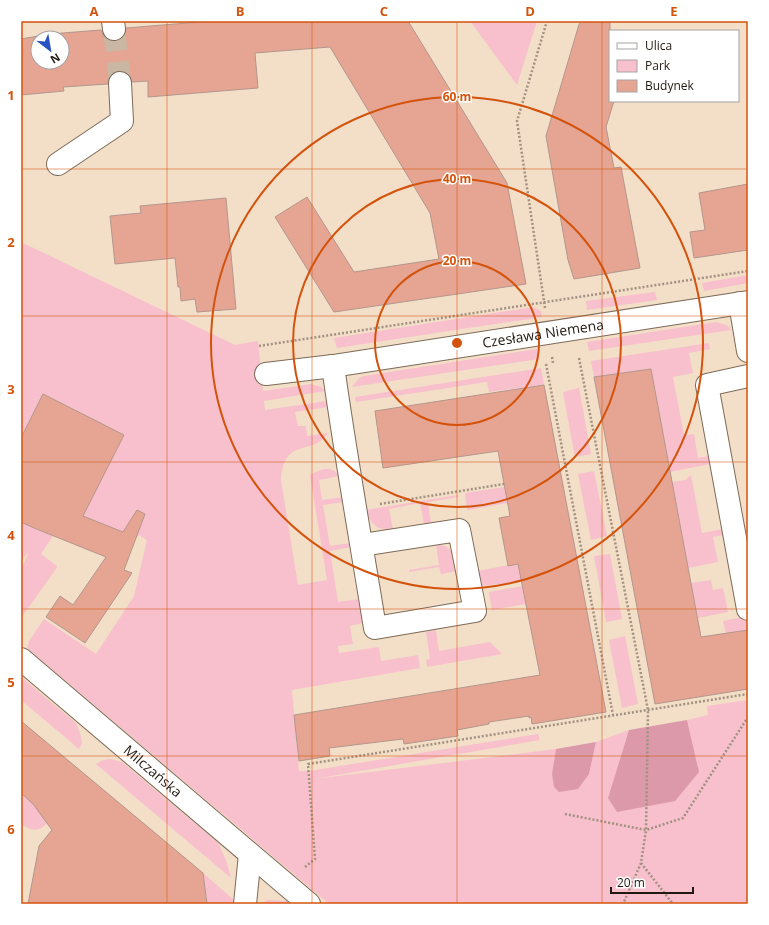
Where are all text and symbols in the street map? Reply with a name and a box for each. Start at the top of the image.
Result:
text: A [90,2,99,20]
text: B [236,2,245,20]
text: C [380,2,388,20]
text: D [525,2,535,20]
text: E [670,2,678,20]
north arrow [30,30,70,70]
legend [609,30,739,102]
text: Ulica [645,37,672,54]
text: N [48,50,63,68]
text: Park [645,57,671,74]
text: Budynek [645,77,695,94]
text: 1 [7,86,15,104]
text: 60 m [443,88,471,105]
text: 40 m [443,170,471,187]
text: 2 [7,233,15,251]
text: 20 m [443,252,471,269]
street label: Czesława Niemena [481,314,605,352]
centre of rings [450,336,464,350]
text: 3 [7,380,15,398]
text: 4 [7,526,15,544]
text: 5 [7,673,15,691]
street label: Milczańska [120,740,186,801]
text: 6 [7,820,15,838]
scale bar [611,869,693,895]
text: 20 m [617,874,645,891]

